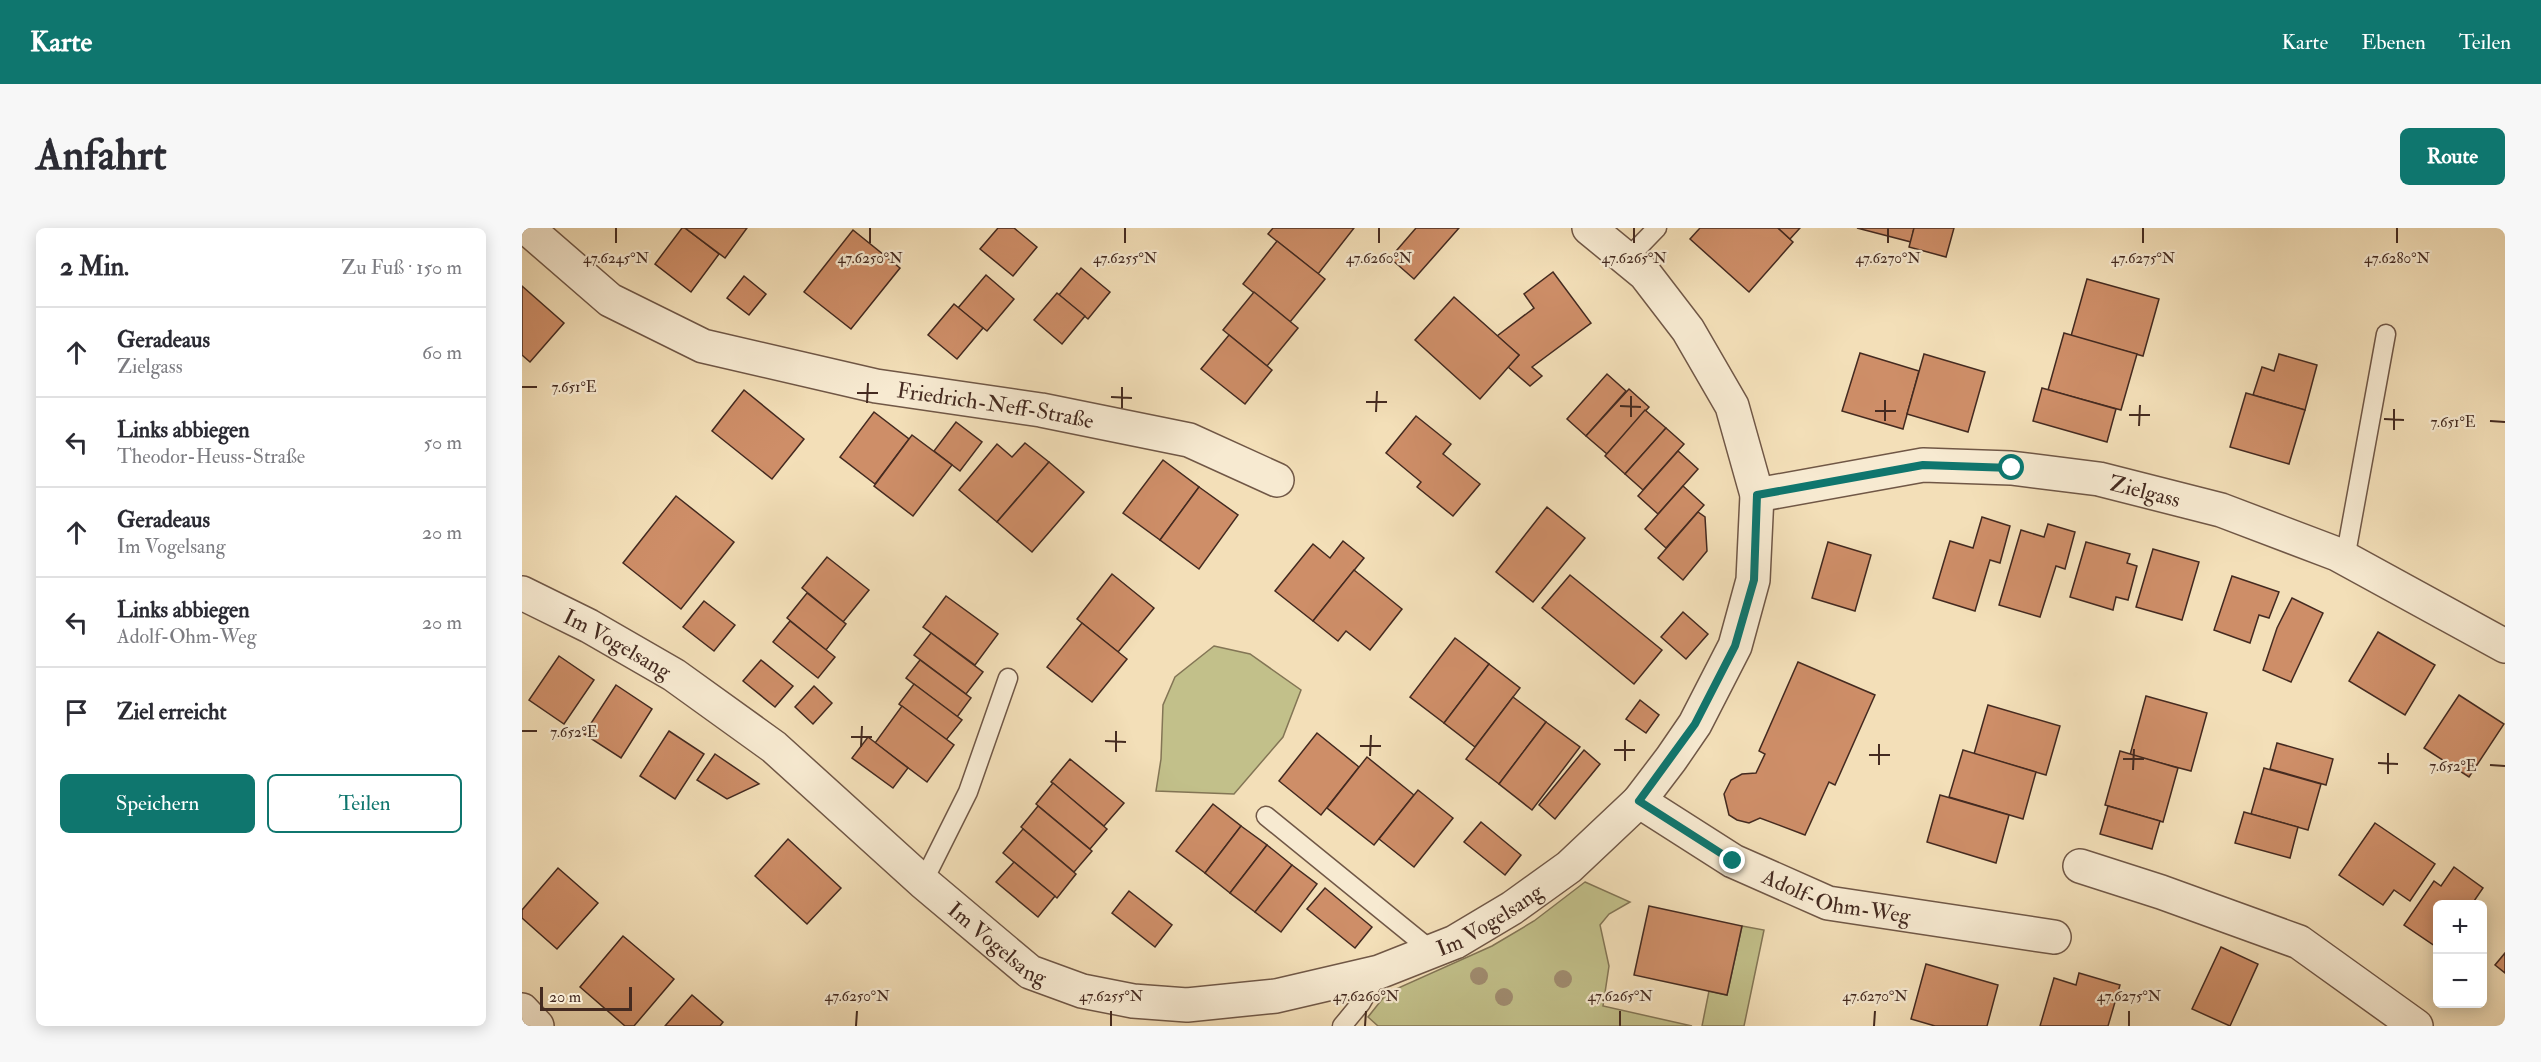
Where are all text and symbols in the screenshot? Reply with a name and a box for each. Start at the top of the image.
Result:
text: Karte [30,25,92,60]
text: Karte [2281,29,2328,56]
text: Ebenen [2361,29,2426,56]
text: Teilen [2459,29,2511,56]
button: Route [2400,128,2505,185]
text: Anfahrt [36,130,167,182]
text: 47.6245°N [583,249,649,268]
text: 47.6250°N [837,249,903,268]
text: 47.6255°N [1093,249,1158,268]
text: 47.6260°N [1346,249,1413,268]
text: 47.6265°N [1601,249,1667,268]
text: 47.6270°N [1855,249,1921,268]
text: 47.6275°N [2111,249,2176,268]
text: 47.6280°N [2364,249,2430,268]
text: 2 Min. [60,251,129,283]
text: Zu Fuß · 150 m [341,255,462,280]
text: Geradeaus [117,326,210,354]
icon: ahead [60,336,93,369]
text: 60 m [422,340,462,365]
text: Zielgass [117,354,183,379]
street label: Friedrich-Neff-Straße [895,376,1096,435]
text: 7.651°E [551,378,597,397]
text: 7.651°E [2430,413,2476,432]
text: Links abbiegen [117,416,250,444]
icon: left [60,426,93,459]
text: 50 m [423,430,462,455]
text: Theodor-Heuss-Straße [117,444,305,469]
route start [1998,454,2024,480]
street label: Zielgass [2106,469,2183,514]
text: Geradeaus [117,506,210,534]
icon: ahead [60,516,93,549]
text: 20 m [422,520,462,545]
text: Im Vogelsang [117,534,225,559]
text: Links abbiegen [117,596,250,624]
street label: Im Vogelsang [559,603,677,686]
icon: left [60,606,93,639]
text: 20 m [422,610,462,635]
text: Adolf-Ohm-Weg [117,624,257,649]
icon: arrive [60,696,93,729]
text: Ziel erreicht [117,698,227,726]
text: 7.652°E [550,723,598,742]
text: 7.652°E [2429,757,2477,776]
button: Speichern [60,774,255,833]
button: Teilen [267,774,462,833]
route end [1719,847,1745,873]
street label: Adolf-Ohm-Weg [1757,862,1914,930]
street label: Im Vogelsang [1433,877,1549,963]
street label: Im Vogelsang [942,896,1051,992]
map controls [2433,900,2487,1008]
button: + [2433,900,2487,954]
button: − [2433,954,2487,1008]
scale bar [540,984,632,1012]
text: 20 m [549,987,581,1007]
text: 47.6250°N [824,987,890,1006]
text: 47.6255°N [1079,987,1144,1006]
text: 47.6260°N [1333,987,1400,1006]
text: 47.6265°N [1587,987,1653,1006]
text: 47.6270°N [1842,987,1908,1006]
text: 47.6275°N [2097,987,2162,1006]

